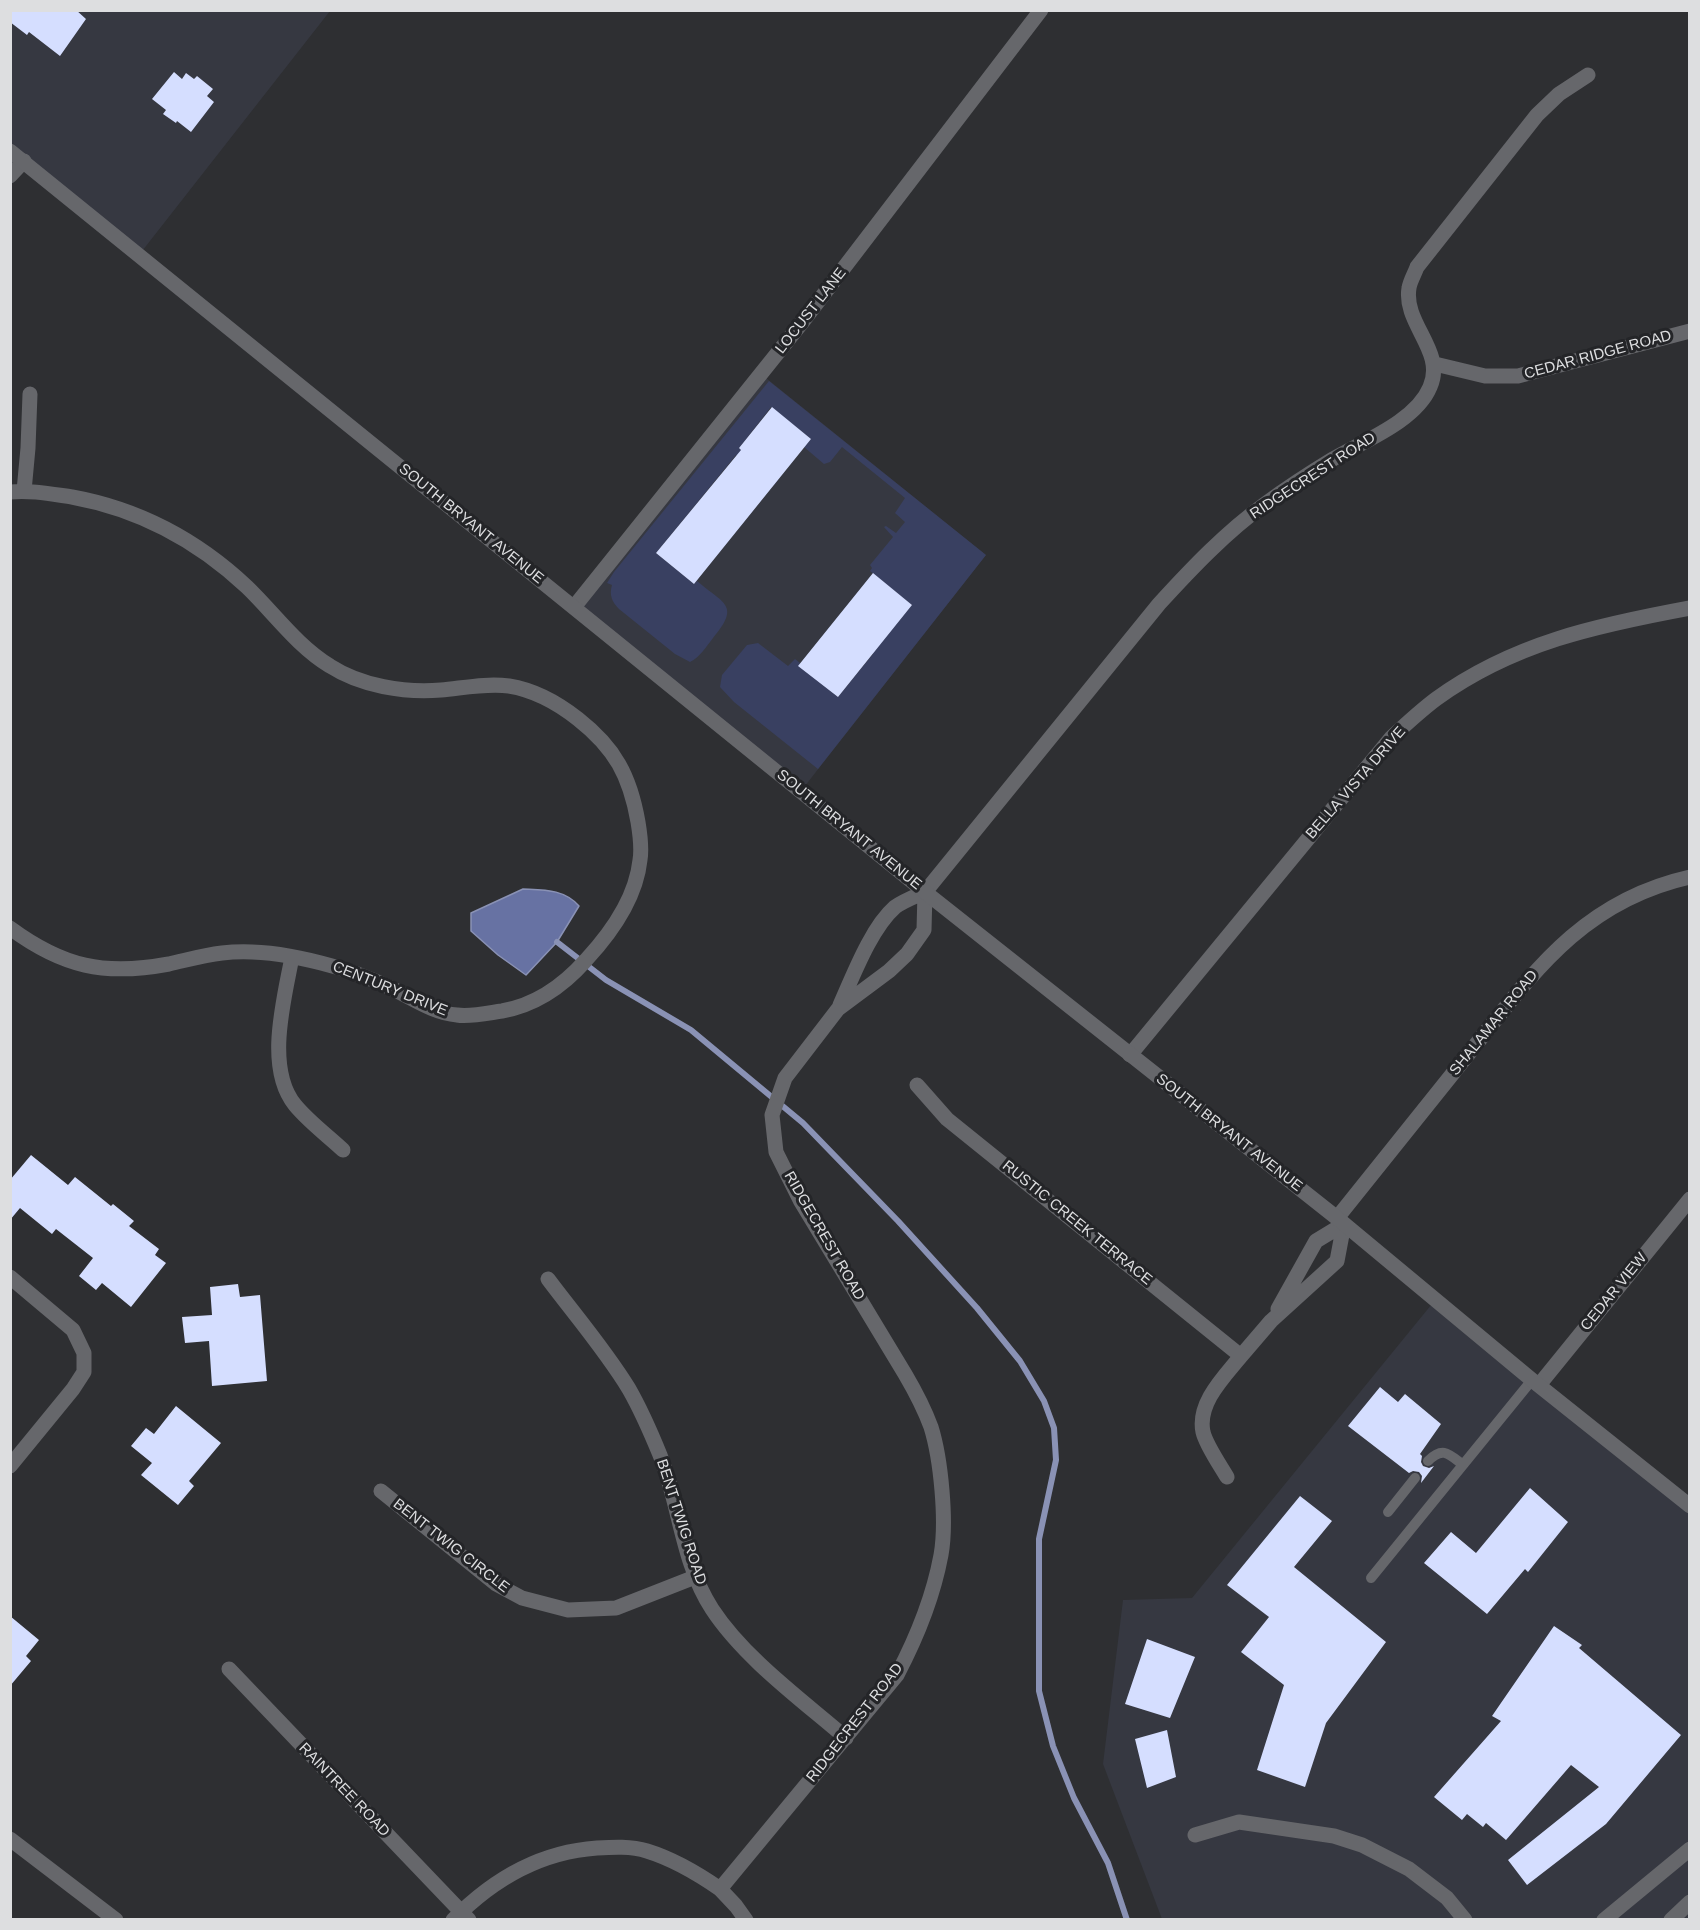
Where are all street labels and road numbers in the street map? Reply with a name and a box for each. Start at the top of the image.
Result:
street label: LOCUST LANE [772,264,850,358]
street label: CEDAR RIDGE ROAD [1522,327,1674,383]
street label: RIDGECREST ROAD [1247,429,1379,523]
street label: SOUTH BRYANT AVENUE [395,460,547,588]
street label: BELLA VISTA DRIVE [1302,723,1410,843]
street label: SOUTH BRYANT AVENUE [773,766,925,894]
street label: CENTURY DRIVE [330,958,450,1020]
street label: SHALAMAR ROAD [1446,967,1542,1079]
street label: SOUTH BRYANT AVENUE [1152,1070,1306,1196]
street label: RUSTIC CREEK TERRACE [998,1157,1156,1289]
street label: RIDGECREST ROAD [780,1168,868,1304]
street label: CEDAR VIEW [1577,1249,1651,1335]
street label: BENT TWIG ROAD [652,1457,710,1587]
street label: BENT TWIG CIRCLE [389,1495,513,1597]
street label: RIDGECREST ROAD [803,1660,907,1786]
street label: RAINTREE ROAD [295,1739,393,1841]

